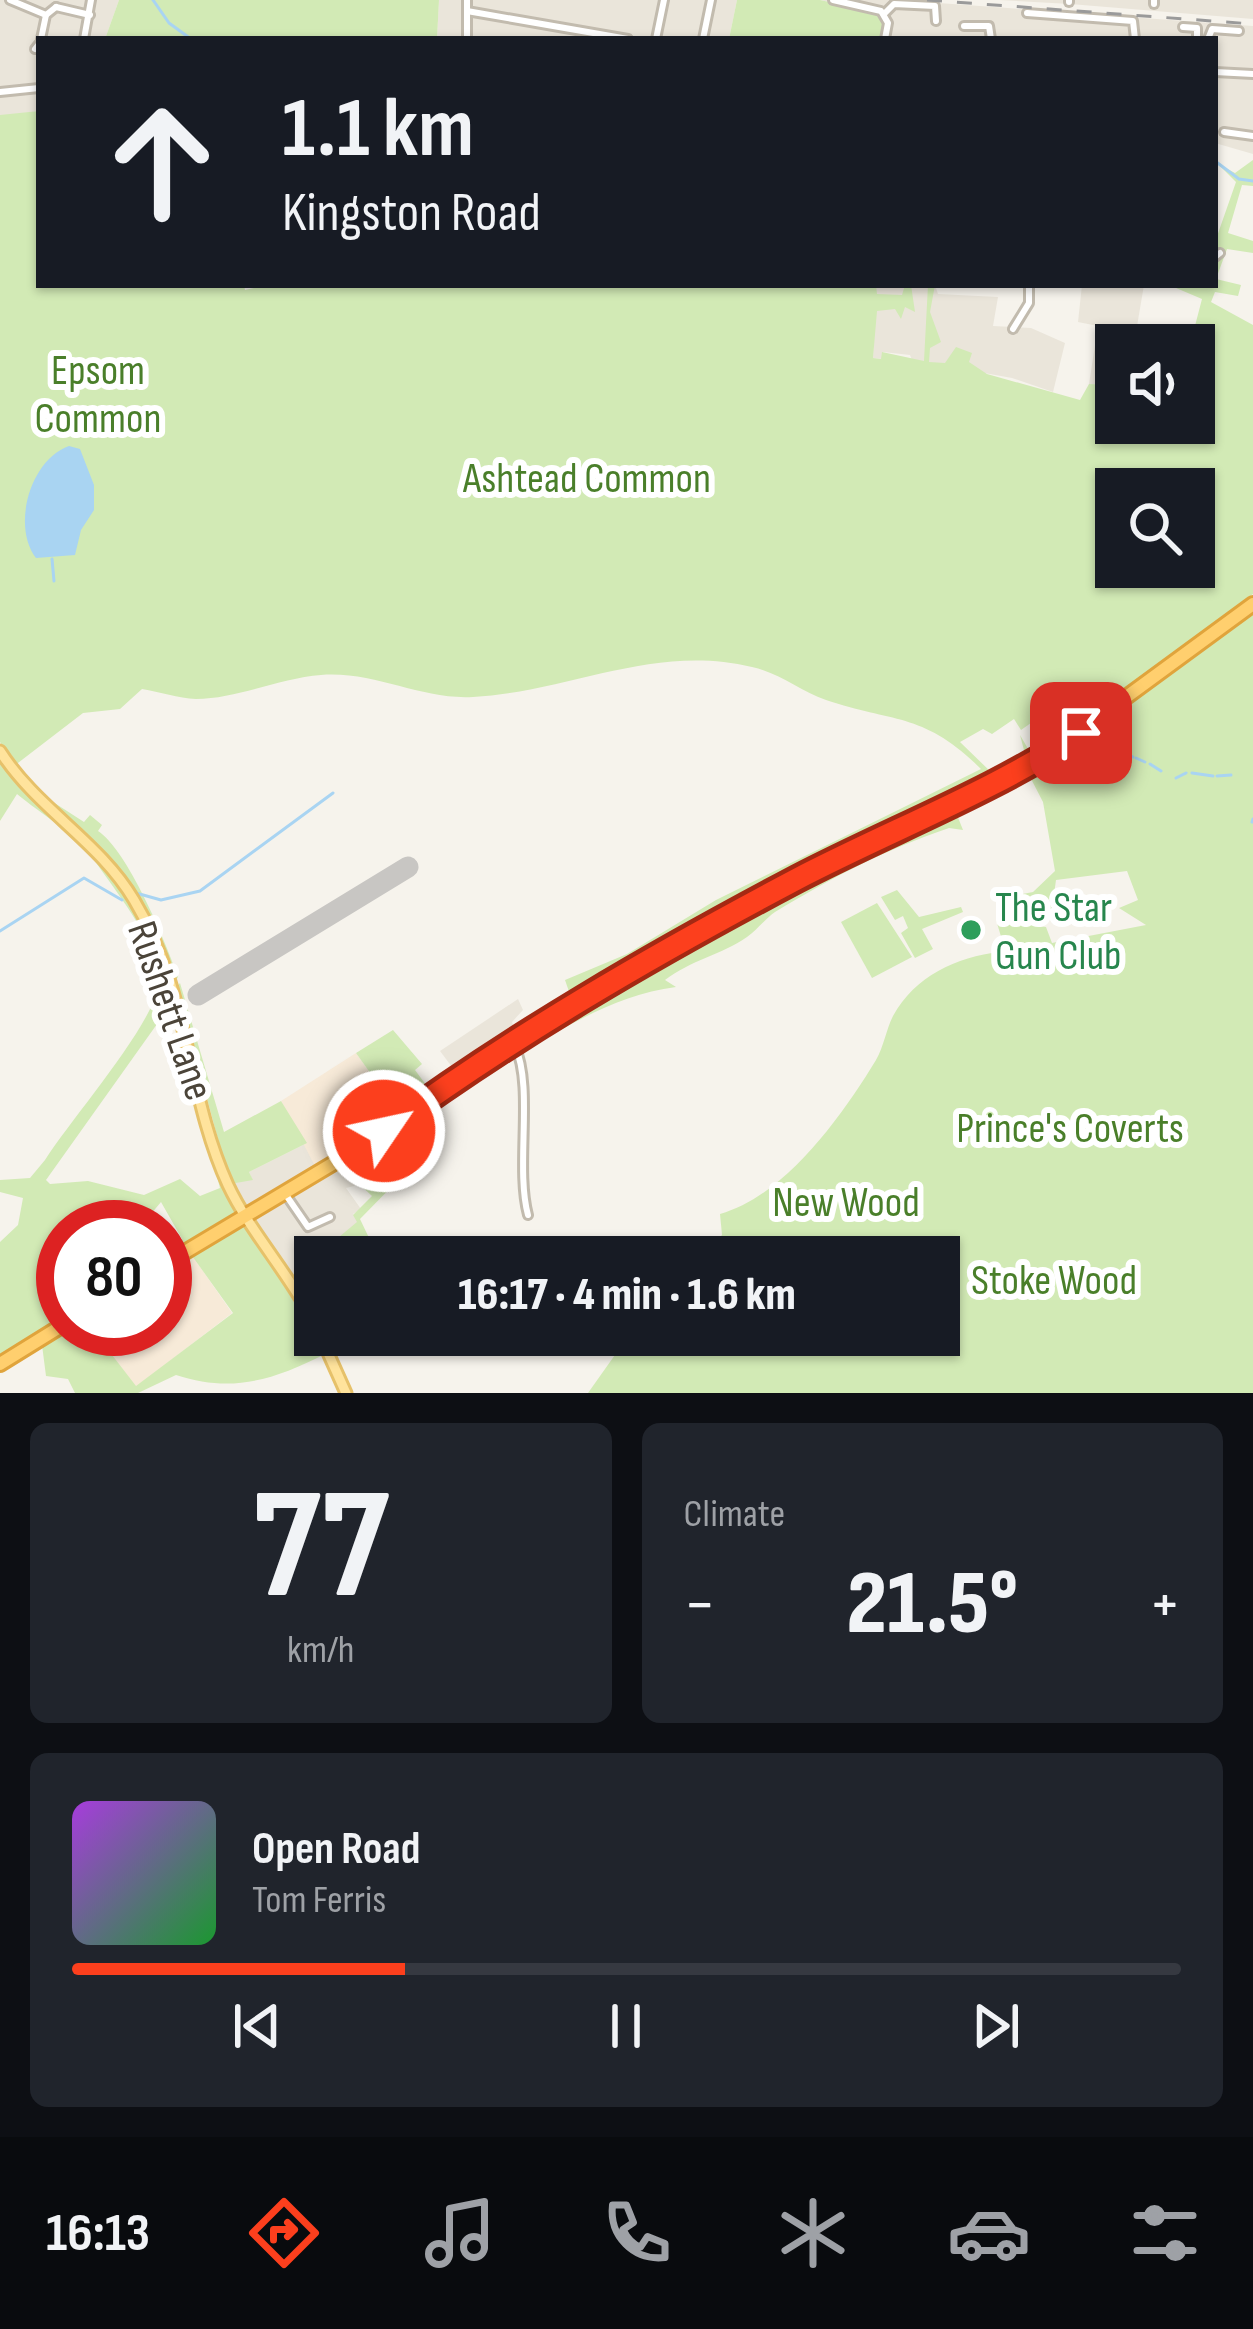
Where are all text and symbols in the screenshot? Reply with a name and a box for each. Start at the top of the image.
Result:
text: 1.1 km [282,79,474,180]
icon: ahead [84,84,240,240]
text: Kingston Road [282,181,541,246]
map controls [1095,324,1215,588]
button: sound [1095,324,1215,444]
park label: Epsom Common [35,346,161,445]
park label: Ashtead Common [462,454,711,505]
button: search [1095,468,1215,588]
pin [1030,682,1132,784]
icon: arrive [1048,700,1114,766]
place label: The Star Gun Club [995,883,1121,982]
street label: Rushett Lane [115,915,224,1107]
marker: The Star Gun Club [958,917,984,943]
position arrow [321,1068,447,1194]
park label: Prince's Coverts [956,1104,1184,1155]
park label: New Wood [772,1178,920,1229]
speed limit sign: 80 [36,1200,192,1356]
park label: Stoke Wood [971,1256,1137,1307]
text: 16:17 · 4 min · 1.6 km [458,1268,796,1323]
text: 77 [252,1455,389,1642]
text: Climate [684,1491,785,1538]
text: 21.5° [847,1551,1018,1659]
text: − [684,1566,716,1645]
text: + [1149,1566,1181,1645]
text: km/h [287,1627,354,1674]
text: Open Road [252,1822,420,1877]
text: Tom Ferris [252,1877,386,1924]
icon: previous [224,1993,290,2059]
icon: pause [593,1993,659,2059]
icon: next [963,1993,1029,2059]
icon: directions [242,2191,326,2275]
icon: music [418,2191,502,2275]
icon: phone [595,2191,679,2275]
icon: climate [771,2191,855,2275]
icon: car [947,2191,1031,2275]
icon: filters [1123,2191,1207,2275]
text: 16:13 [46,2201,150,2266]

